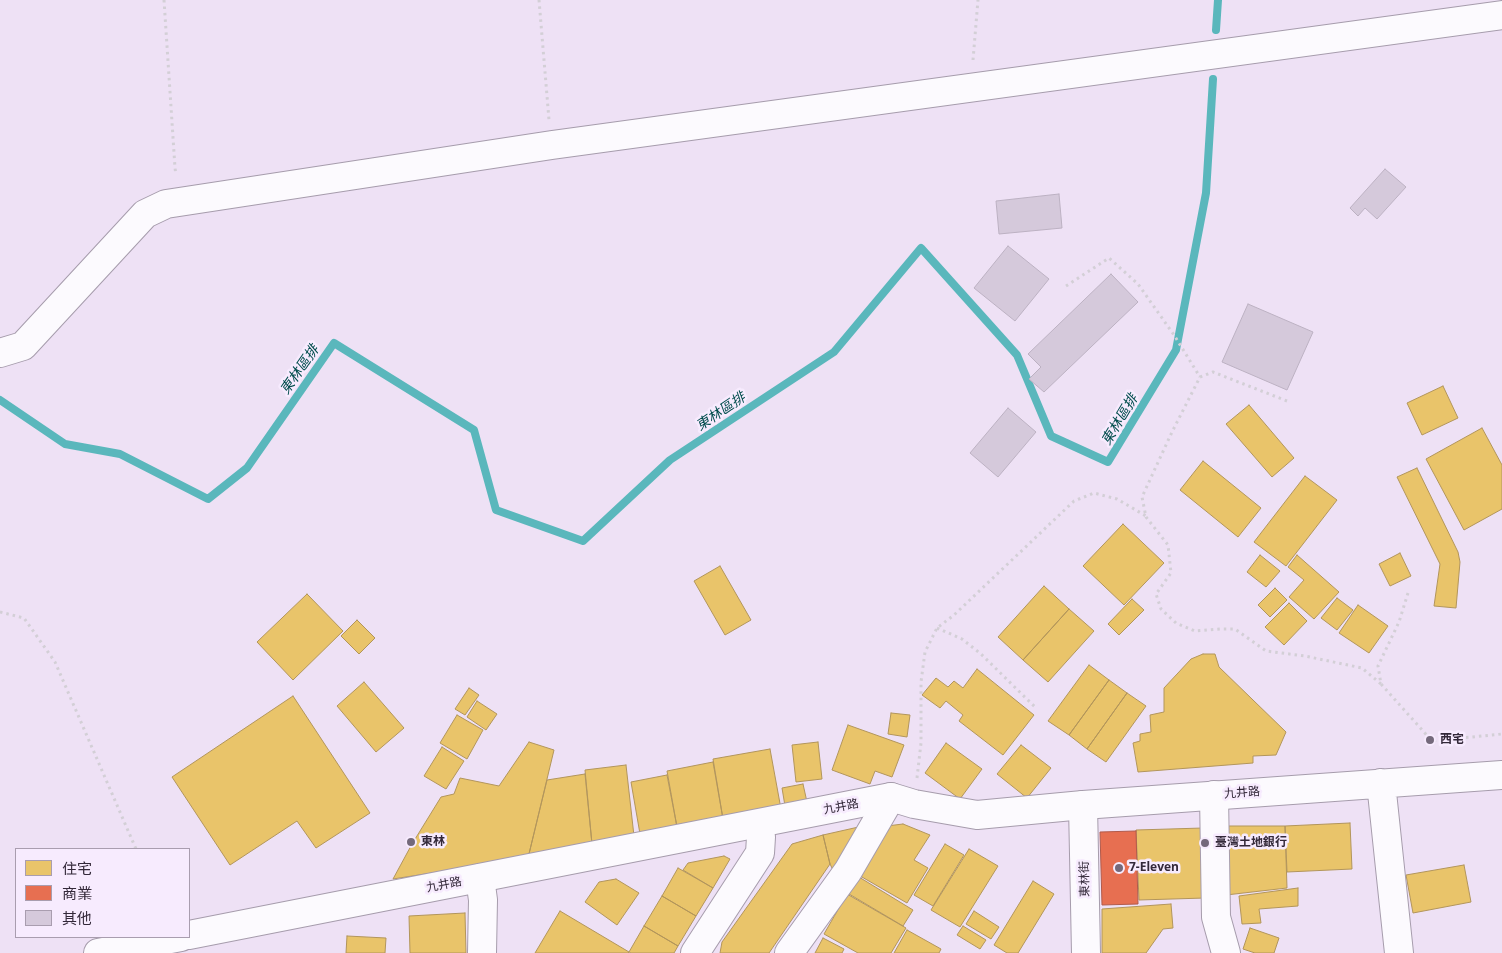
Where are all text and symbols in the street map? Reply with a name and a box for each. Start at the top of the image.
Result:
water label: 東林區排 [277,342,323,398]
water label: 東林區排 [693,389,749,435]
water label: 東林區排 [1098,392,1142,448]
place label: 西宅 [1440,733,1464,747]
marker: 西宅 [1424,734,1436,746]
street label: 九井路 [1224,785,1260,801]
street label: 九井路 [822,796,860,818]
place label: 東林 [421,835,445,849]
marker: 東林 [405,836,417,848]
place label: 臺灣土地銀行 [1215,836,1287,850]
marker: 臺灣土地銀行 [1199,837,1211,849]
legend [15,848,190,938]
text: 住宅 [62,858,92,878]
street label: 東林街 [1077,861,1093,897]
place label: 7-Eleven [1129,861,1179,875]
marker: 7-Eleven [1113,862,1125,874]
street label: 九井路 [425,874,463,896]
text: 商業 [62,883,92,903]
text: 其他 [62,908,92,928]

